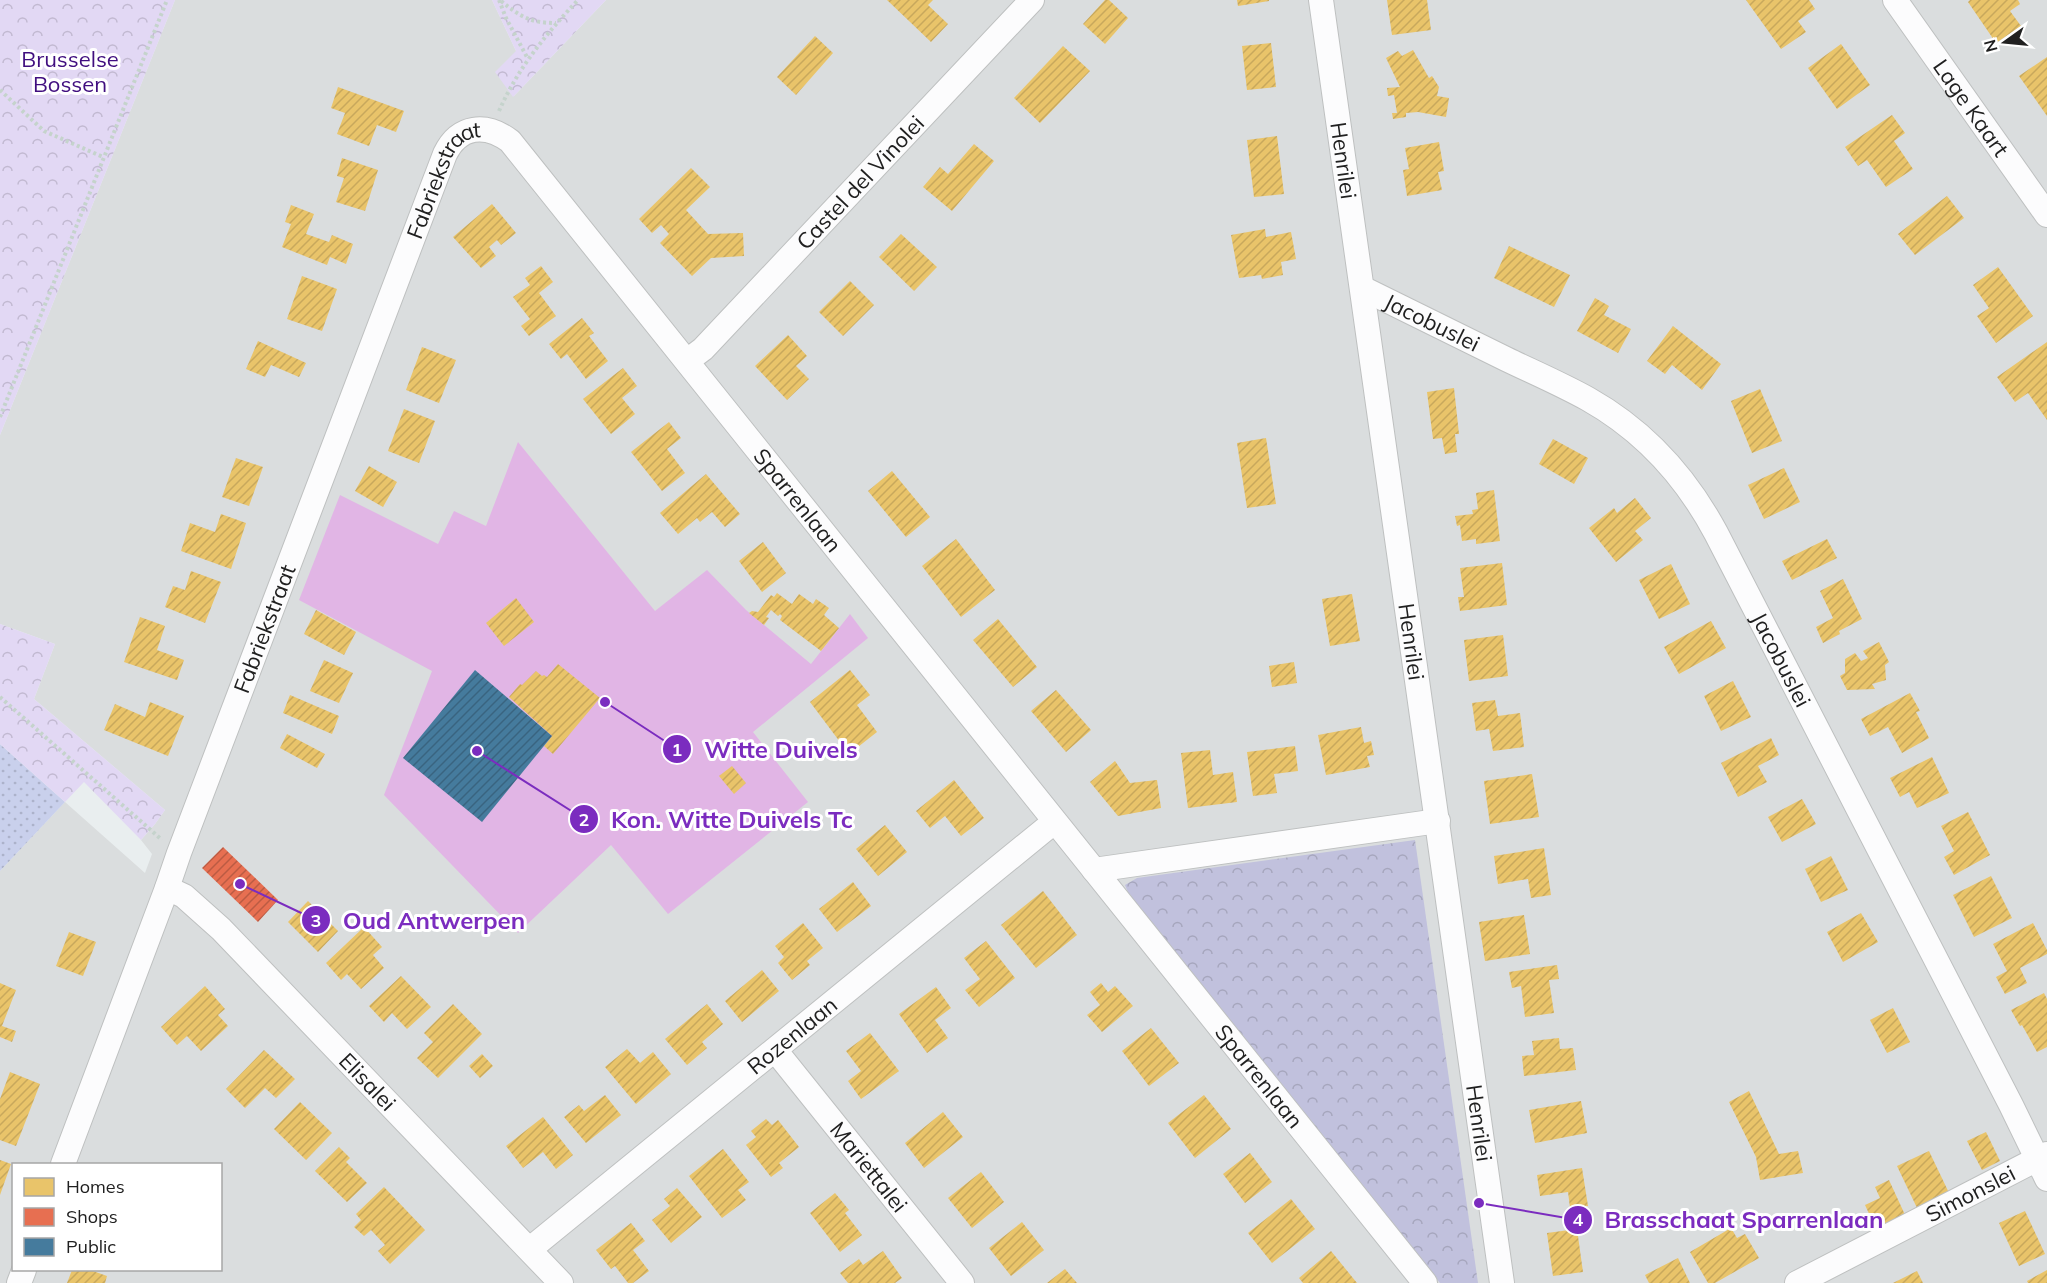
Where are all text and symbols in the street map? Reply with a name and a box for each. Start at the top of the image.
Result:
north arrow [1975,12,2035,72]
text: N [1979,37,2002,54]
park label: Brusselse Bossen [21,45,119,98]
street label: Lage Kaart [1927,54,2015,162]
street label: Castel del Vinolei [790,109,930,255]
street label: Fabriekstraat [400,115,482,243]
street label: Henrilei [1324,120,1363,201]
street label: Jacobuslei [1380,287,1484,358]
street label: Sparrenlaan [748,443,848,558]
street label: Fabriekstraat [227,560,302,697]
street label: Henrilei [1392,601,1431,682]
street label: Jacobuslei [1745,607,1817,712]
callout: Witte Duivels [662,728,870,770]
text: Witte Duivels [704,734,858,764]
text: 1 [672,738,682,761]
callout: Kon. Witte Duivels Tc [569,798,865,840]
text: Kon. Witte Duivels Tc [611,804,853,834]
text: 2 [579,808,589,831]
callout: Oud Antwerpen [301,899,537,941]
text: Oud Antwerpen [343,905,525,935]
text: 3 [311,909,321,932]
street label: Rozenlaan [741,991,843,1080]
street label: Sparrenlaan [1209,1018,1309,1134]
street label: Elisalei [333,1047,402,1117]
street label: Henrilei [1460,1083,1499,1163]
street label: Mariettalei [824,1116,914,1218]
street label: Simonslei [1921,1159,2020,1228]
legend [12,1163,222,1271]
text: Homes [66,1175,125,1198]
callout: Brasschaat Sparrenlaan [1563,1199,1895,1241]
text: Brasschaat Sparrenlaan [1605,1204,1883,1234]
text: Shops [66,1205,118,1228]
text: 4 [1573,1208,1584,1231]
text: Public [66,1235,116,1258]

